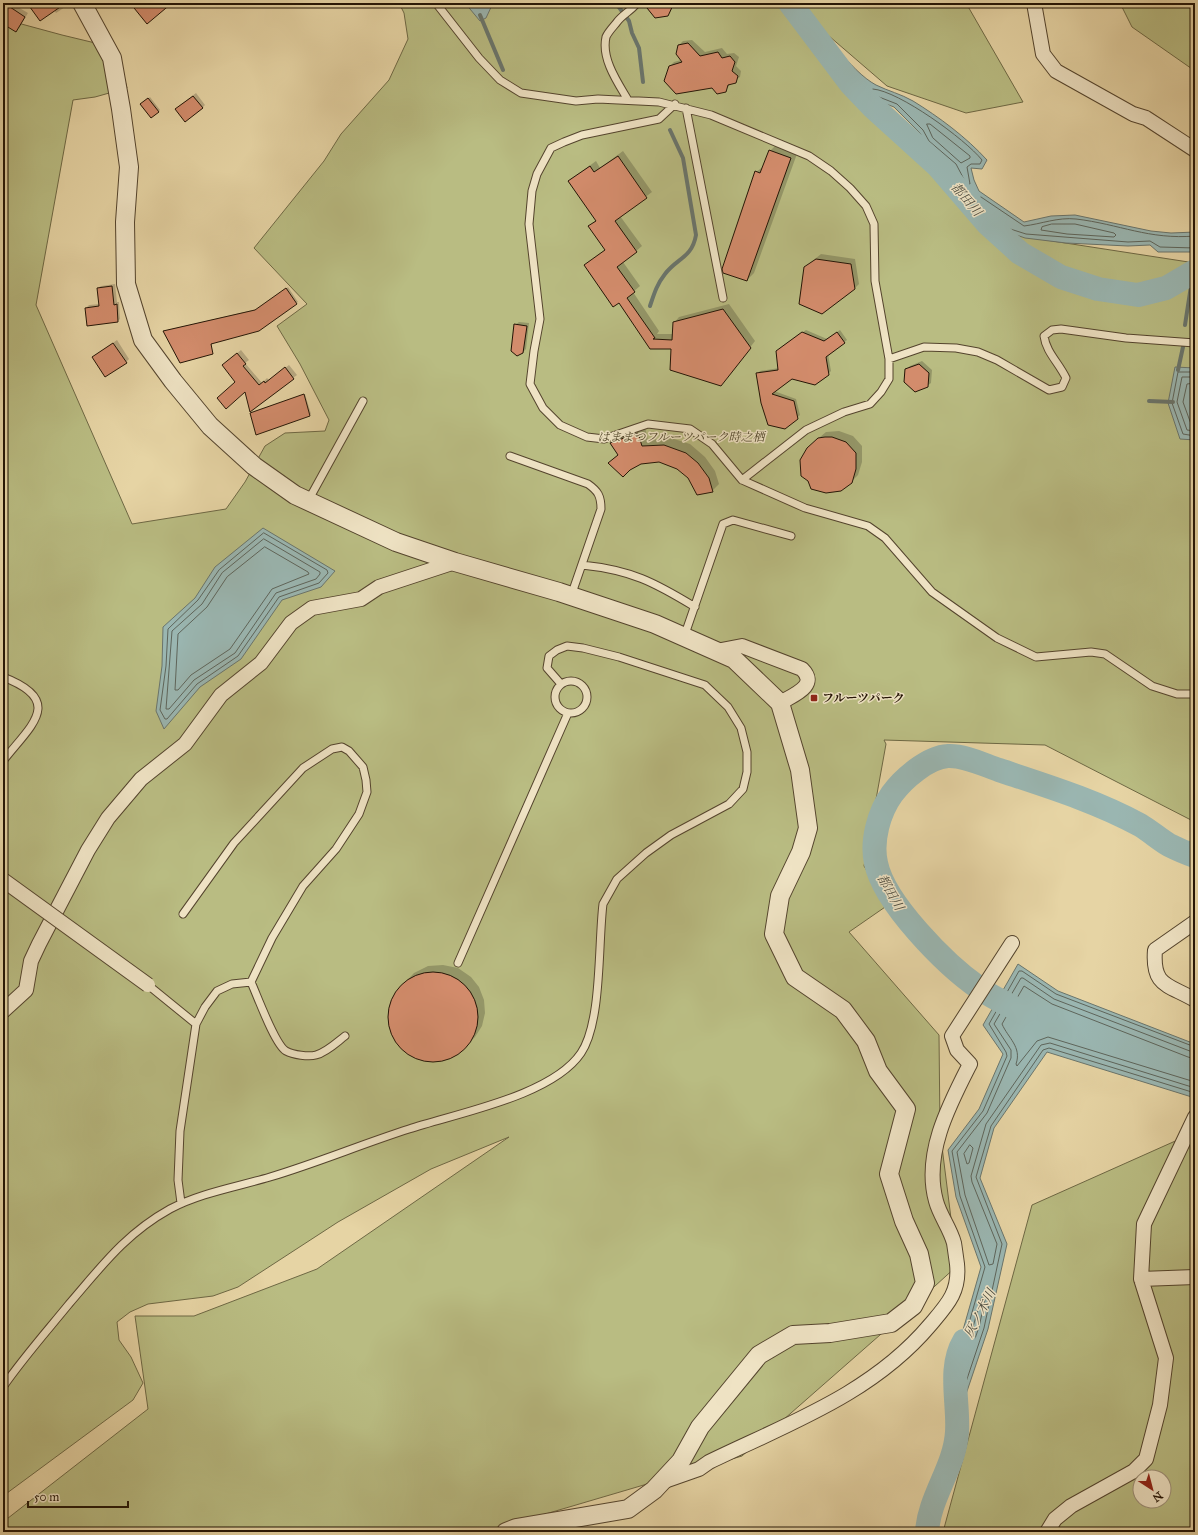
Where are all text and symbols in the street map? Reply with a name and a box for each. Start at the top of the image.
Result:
water label: 都田川 [947,180,986,221]
park label: はままつフルーツパーク時之栖 [598,430,766,444]
place label: フルーツパーク [822,691,905,705]
marker: フルーツパーク [809,693,819,703]
water label: 都田川 [873,872,908,915]
water label: 灰ノ木川 [961,1285,1000,1340]
north arrow [1132,1469,1172,1509]
scale bar [28,1483,128,1509]
text: N [1149,1489,1165,1505]
text: 50 m [34,1490,59,1504]

